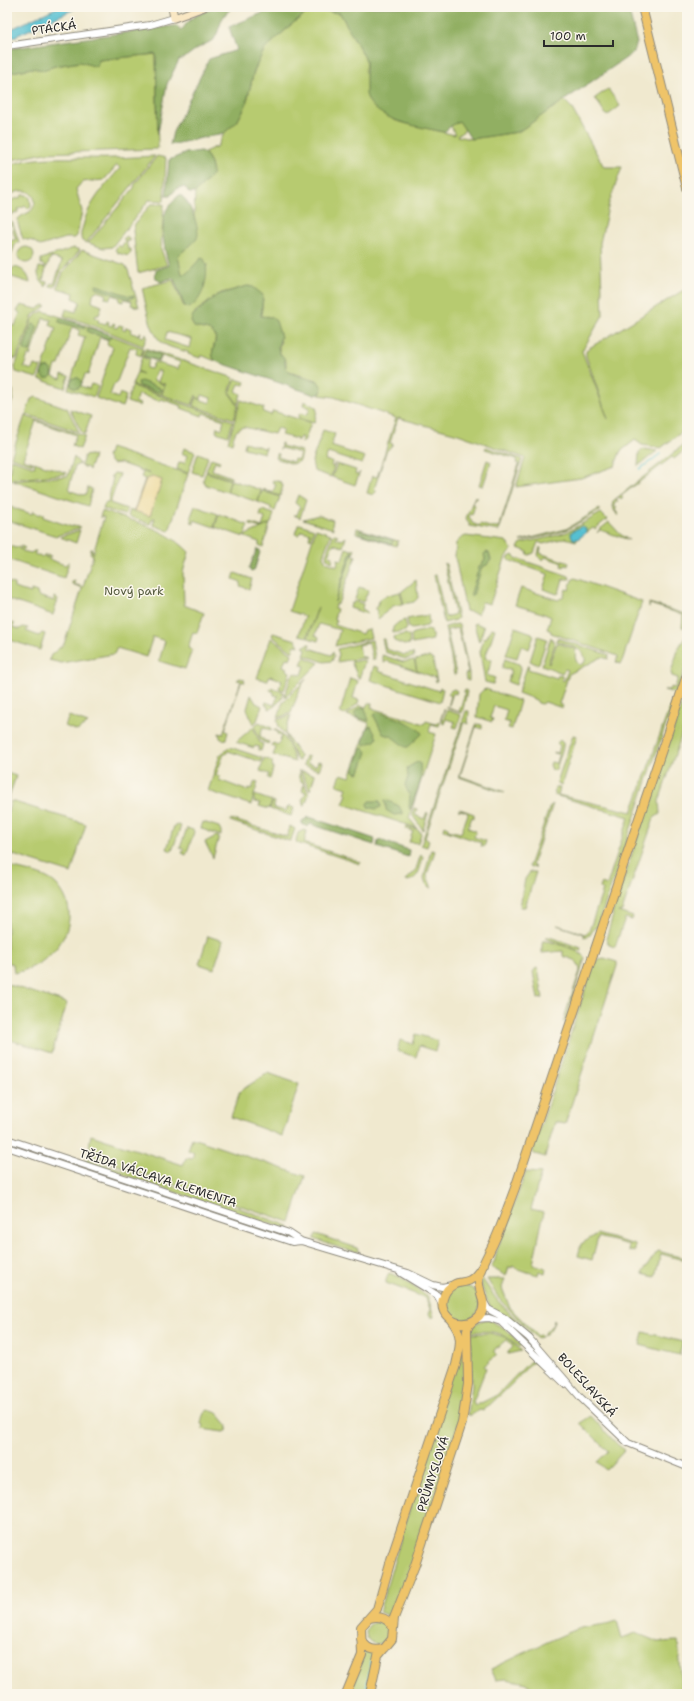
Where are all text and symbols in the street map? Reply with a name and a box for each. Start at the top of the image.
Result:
street label: PTÁCKÁ [31,17,78,39]
scale bar [544,22,613,48]
text: 100 m [550,28,586,44]
park label: Nový park [104,583,164,599]
street label: TŘÍDA VÁCLAVA KLEMENTA [77,1145,239,1211]
street label: BOLESLAVSKÁ [554,1350,620,1421]
street label: PRŮMYSLOVÁ [412,1434,453,1514]

